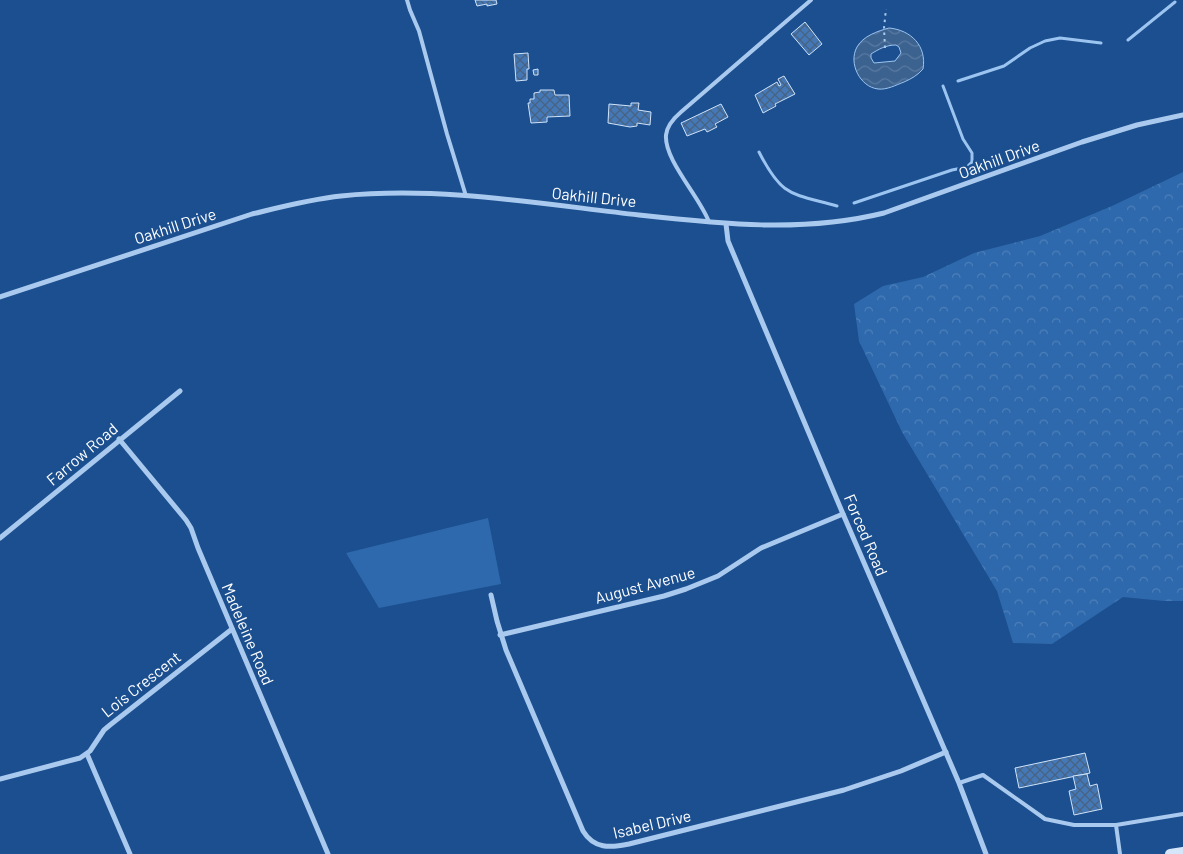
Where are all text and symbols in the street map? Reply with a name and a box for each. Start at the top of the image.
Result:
street label: Oakhill Drive [956,135,1042,182]
street label: Oakhill Drive [551,183,637,210]
street label: Oakhill Drive [132,203,218,248]
street label: Farrow Road [42,418,121,489]
street label: Forced Road [841,491,892,579]
street label: August Avenue [593,562,697,607]
street label: Madeleine Road [218,580,278,688]
street label: Lois Crescent [97,647,184,721]
street label: Isabel Drive [611,805,693,842]

